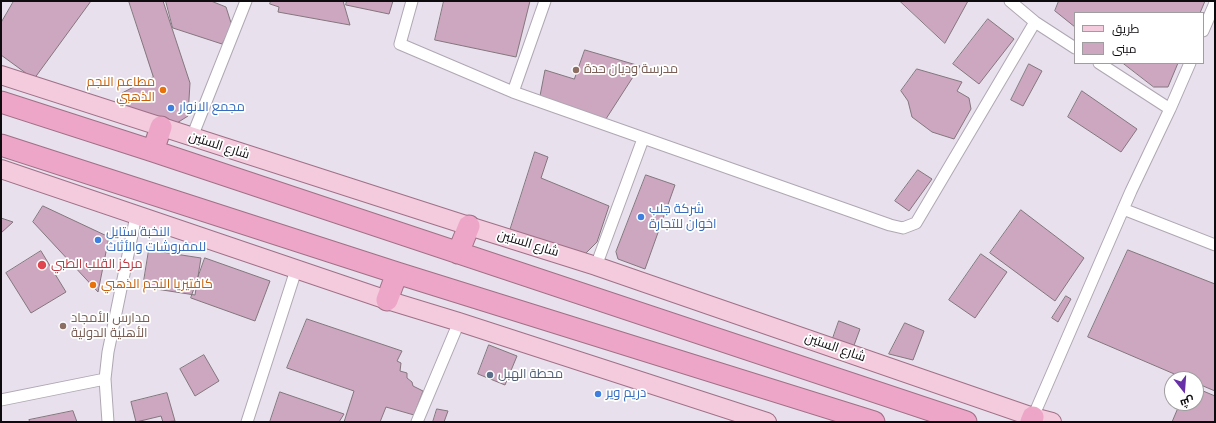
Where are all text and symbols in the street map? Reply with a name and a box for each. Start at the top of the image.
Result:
legend [1074,12,1204,64]
text: طريق [1112,21,1139,37]
text: مبنى [1112,41,1137,57]
place label: مدرسة وديان حدة [584,62,678,78]
marker: مدرسة وديان حدة [571,65,581,75]
place label: مطاعم النجم الذهبي [86,75,155,106]
marker: مطاعم النجم الذهبي [158,85,168,95]
place label: مجمع الانوار [179,100,245,116]
marker: مجمع الانوار [166,103,176,113]
street label: شارع الستين [187,129,251,163]
place label: شركة جلب اخوان للتجارة [649,202,716,233]
marker: شركة جلب اخوان للتجارة [636,212,646,222]
place label: النخبة ستايل للمفروشات والأثاث [106,225,206,256]
street label: شارع الستين [496,227,560,261]
marker: النخبة ستايل للمفروشات والأثاث [93,235,103,245]
place label: مركز القلب الطبي [51,257,143,273]
marker: مركز القلب الطبي [36,259,48,271]
place label: كافتيريا النجم الذهبي [101,277,213,293]
marker: كافتيريا النجم الذهبي [88,280,98,290]
place label: مدارس الأمجاد الأهلية الدولية [71,311,150,342]
marker: مدارس الأمجاد الأهلية الدولية [58,321,68,331]
street label: شارع الستين [803,330,867,366]
place label: محطة الهبل [498,367,563,383]
marker: محطة الهبل [485,370,495,380]
north arrow [1164,371,1204,411]
place label: دريم وير [606,386,646,402]
marker: دريم وير [593,389,603,399]
text: ش [1178,393,1196,411]

